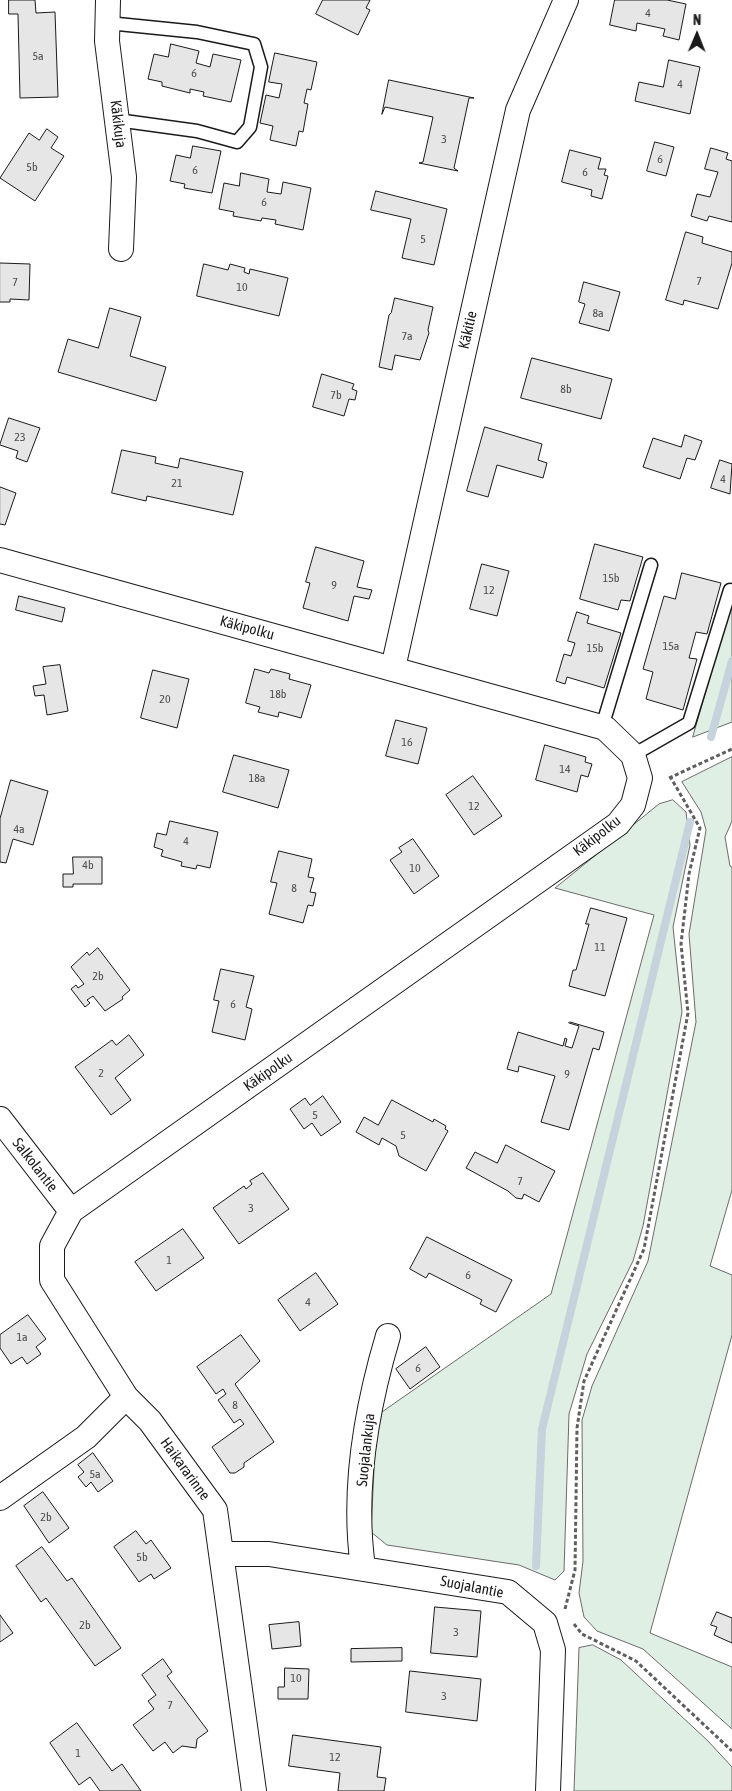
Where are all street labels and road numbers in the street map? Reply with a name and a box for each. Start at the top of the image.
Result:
street label: Käkikuja [106,99,130,149]
street label: Käkitie [455,309,481,351]
street label: Käkipolku [218,612,276,644]
street label: Käkipolku [570,812,624,860]
street label: Käkipolku [240,1049,296,1095]
street label: Salkolantie [8,1134,62,1196]
street label: Suojalankuja [353,1413,379,1487]
street label: Haikararinne [156,1434,214,1504]
street label: Suojalantie [439,1572,505,1602]

